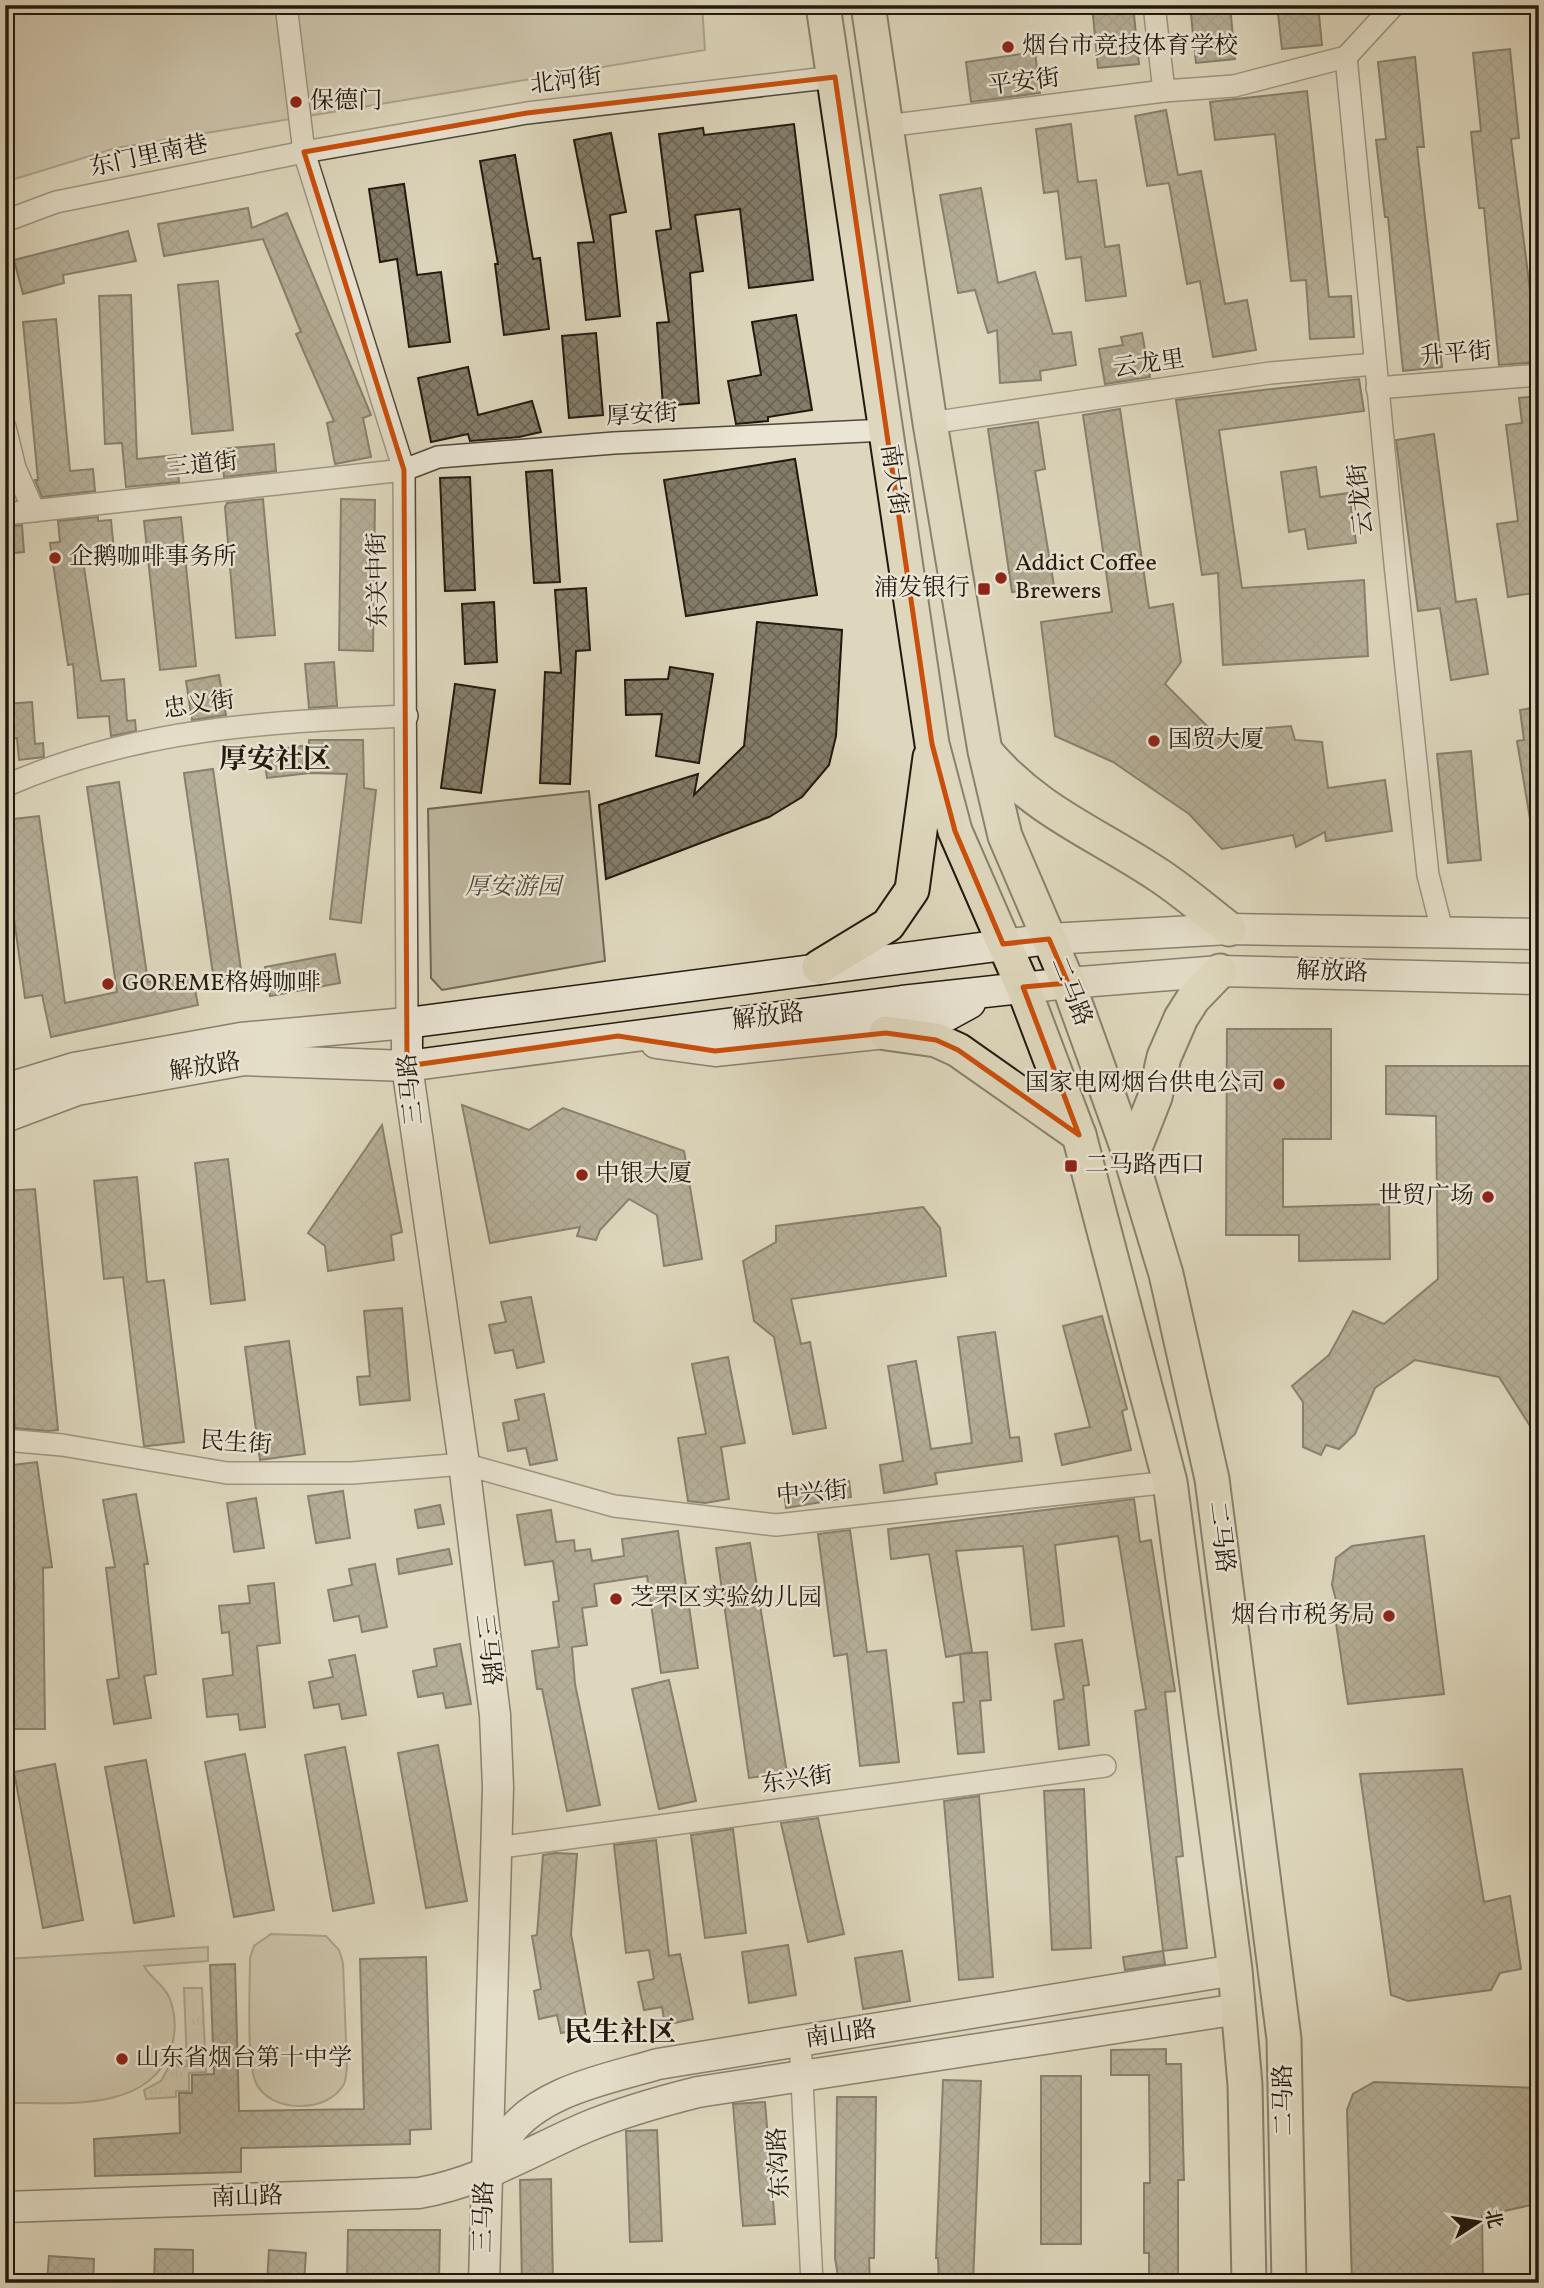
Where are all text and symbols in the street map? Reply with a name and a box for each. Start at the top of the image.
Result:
place label: 烟台市竞技体育学校 [1022,30,1238,64]
marker: 烟台市竞技体育学校 [1000,39,1016,55]
street label: 北河街 [528,61,604,103]
street label: 平安街 [986,62,1062,104]
place label: 保德门 [310,85,382,119]
marker: 保德门 [288,94,304,110]
street label: 东门里南巷 [87,128,211,186]
street label: 升平街 [1419,335,1493,375]
street label: 云龙里 [1111,343,1187,387]
street label: 厚安街 [605,397,679,435]
street label: 南大街 [871,442,915,518]
street label: 三道街 [164,445,240,487]
street label: 云龙街 [1341,461,1383,537]
street label: 东关中街 [361,532,397,628]
place label: 企鹅咖啡事务所 [69,541,237,575]
place label: Addict Coffee Brewers [1015,547,1157,609]
marker: 企鹅咖啡事务所 [47,550,63,566]
marker: Addict Coffee Brewers [993,570,1009,586]
place label: 浦发银行 [874,572,970,606]
marker: 浦发银行 [976,581,992,597]
street label: 忠义街 [161,684,237,728]
place label: 国贸大厦 [1168,724,1264,758]
marker: 国贸大厦 [1146,733,1162,749]
district label: 厚安社区 [219,741,331,780]
park label: 厚安游园 [465,871,565,905]
street label: 二马路 [1041,952,1099,1032]
street label: 解放路 [1295,955,1369,991]
place label: GOREME格姆咖啡 [122,967,321,1001]
marker: GOREME格姆咖啡 [100,976,116,992]
street label: 解放路 [730,997,806,1039]
street label: 解放路 [167,1046,243,1090]
street label: 三马路 [391,1051,433,1127]
place label: 国家电网烟台供电公司 [1025,1067,1265,1101]
marker: 国家电网烟台供电公司 [1271,1076,1287,1092]
place label: 二马路西口 [1085,1149,1205,1183]
place label: 中银大厦 [596,1158,692,1192]
marker: 二马路西口 [1063,1158,1079,1174]
marker: 中银大厦 [574,1167,590,1183]
place label: 世贸广场 [1378,1180,1474,1214]
marker: 世贸广场 [1480,1189,1496,1205]
street label: 民生街 [199,1425,273,1463]
street label: 中兴街 [775,1474,849,1514]
street label: 二马路 [1199,1499,1241,1575]
place label: 芝罘区实验幼儿园 [630,1582,822,1616]
marker: 芝罘区实验幼儿园 [608,1591,624,1607]
place label: 烟台市税务局 [1231,1599,1375,1633]
marker: 烟台市税务局 [1381,1608,1397,1624]
street label: 三马路 [466,1612,508,1688]
street label: 东兴街 [759,1759,835,1803]
street label: 南山路 [803,2013,879,2057]
district label: 民生社区 [564,2014,676,2053]
place label: 山东省烟台第十中学 [136,2042,352,2076]
marker: 山东省烟台第十中学 [114,2051,130,2067]
street label: 二马路 [1267,2064,1303,2136]
street label: 东沟路 [761,2126,799,2200]
street label: 南山路 [210,2180,284,2216]
street label: 三马路 [467,2181,503,2253]
north arrow [1442,2186,1512,2256]
text: 北 [1478,2207,1507,2231]

